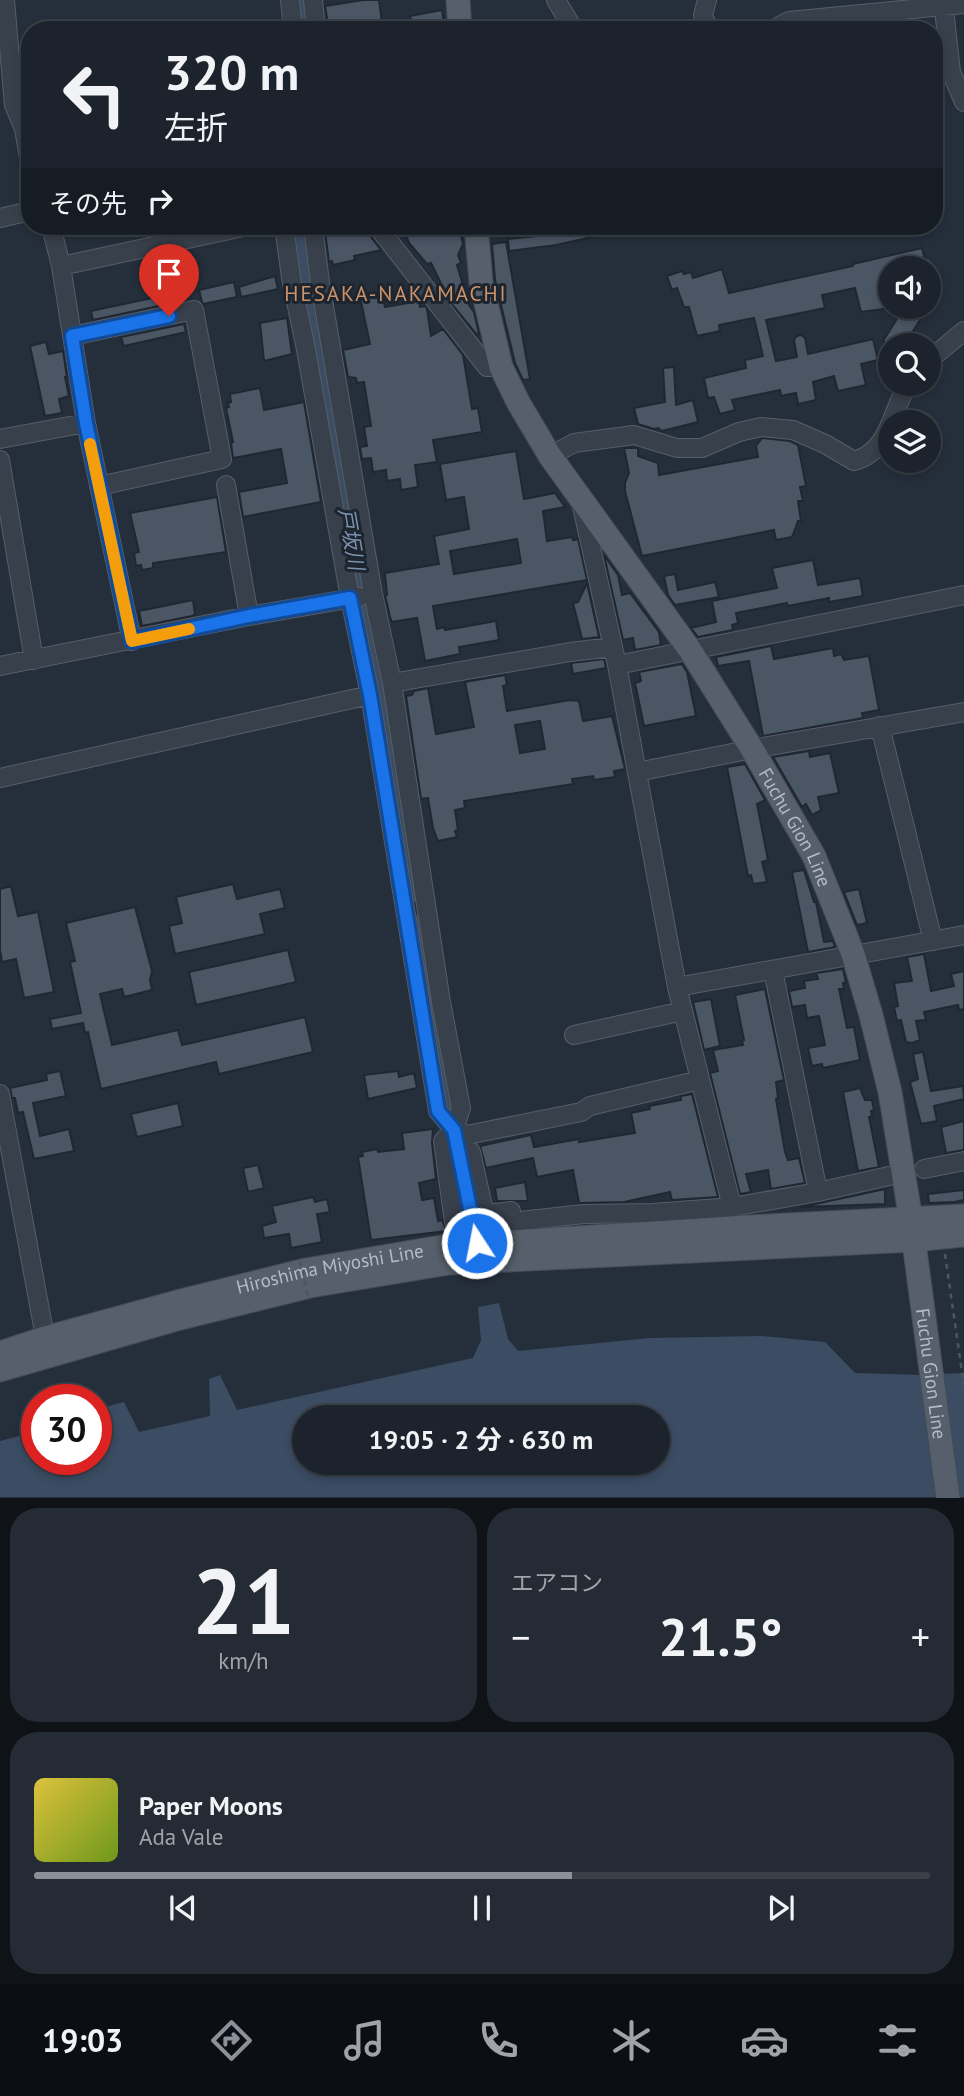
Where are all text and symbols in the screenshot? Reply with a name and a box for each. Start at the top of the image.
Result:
text: 320 m [164,40,299,104]
icon: left [49,49,140,140]
text: 左折 [164,106,228,148]
icon: right [141,182,179,220]
text: その先 [49,187,127,220]
pin [139,244,199,316]
icon: arrive [150,255,188,293]
map controls [878,256,941,473]
button: sound [878,256,941,319]
district label: HESAKA-NAKAMACHI [284,280,508,307]
button: search [878,333,941,396]
button: layers [878,410,941,473]
water label: 戸坂川 [333,506,371,574]
street label: Fuchu Gion Line [754,764,837,890]
position arrow [440,1206,514,1280]
street label: Hiroshima Miyoshi Line [234,1238,425,1299]
street label: Fuchu Gion Line [911,1307,952,1441]
speed limit sign: 30 [21,1384,112,1475]
text: 19:05 · 2 分 · 630 m [369,1423,593,1456]
text: 21 [192,1541,295,1659]
text: エアコン [511,1568,603,1597]
text: 21.5° [659,1603,782,1670]
text: − [511,1612,530,1661]
text: + [911,1612,930,1661]
text: km/h [218,1646,269,1675]
text: Paper Moons [139,1789,283,1822]
text: Ada Vale [139,1822,223,1851]
icon: previous [164,1889,202,1927]
icon: pause [463,1889,501,1927]
icon: next [762,1889,800,1927]
icon: directions [207,2016,256,2065]
icon: music [340,2016,389,2065]
icon: phone [474,2016,523,2065]
icon: climate [607,2016,656,2065]
icon: car [740,2016,789,2065]
icon: filters [873,2016,922,2065]
text: 19:03 [42,2019,123,2061]

